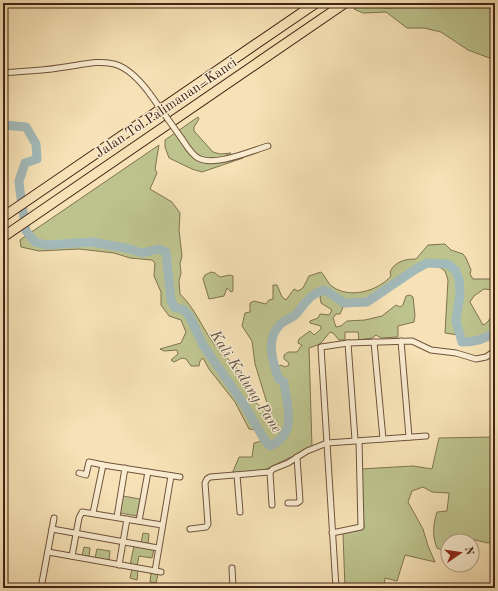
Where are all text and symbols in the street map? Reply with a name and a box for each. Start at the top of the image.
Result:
street label: Jalan Tol Palimanan–Kanci [93,55,239,161]
water label: Kali Kedung Pane [206,327,284,436]
north arrow [440,533,480,573]
text: N [462,546,475,557]

